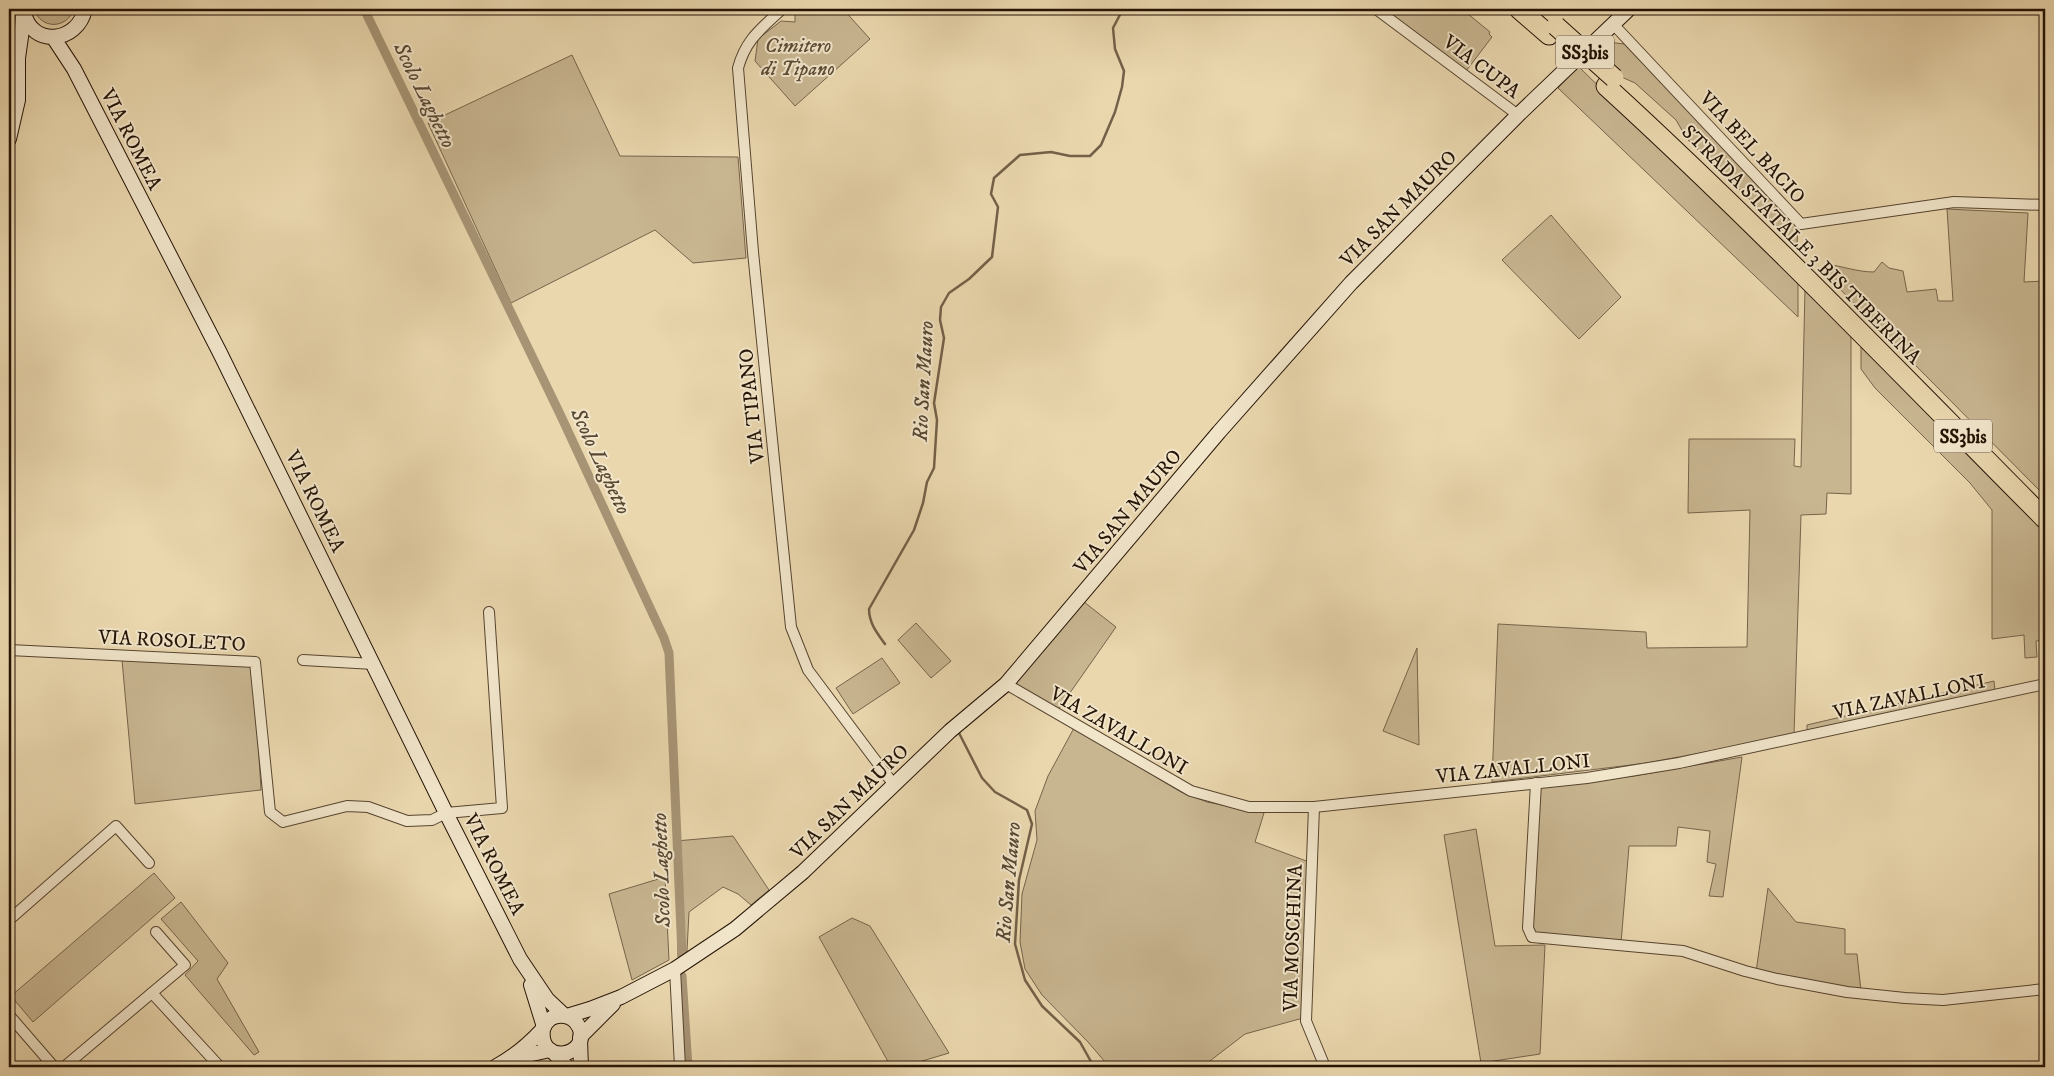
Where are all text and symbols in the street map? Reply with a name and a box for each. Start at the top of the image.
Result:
street label: VIA CUPA [1437,29,1525,105]
park label: Cimitero di Tipano [760,34,835,82]
road number: SS3bis [1556,36,1614,68]
water label: Scolo Laghetto [387,37,461,153]
street label: VIA ROMEA [94,84,167,195]
street label: VIA BEL BACIO [1693,86,1810,209]
street label: STRADA STATALE 3 BIS TIBERINA [1676,120,1926,370]
street label: VIA SAN MAURO [1335,145,1463,274]
water label: Rio San Mauro [908,320,940,443]
street label: VIA TIPANO [734,347,771,466]
water label: Scolo Laghetto [564,403,636,519]
road number: SS3bis [1934,420,1992,452]
street label: VIA SAN MAURO [1068,444,1188,580]
street label: VIA ROMEA [279,446,350,557]
street label: VIA ROSOLETO [97,625,246,658]
street label: VIA ZAVALLONI [1830,669,1988,726]
street label: VIA ZAVALLONI [1044,681,1192,781]
street label: VIA SAN MAURO [785,739,915,866]
street label: VIA ZAVALLONI [1434,749,1592,790]
street label: VIA ROMEA [457,809,530,920]
water label: Scolo Laghetto [647,812,677,929]
water label: Rio San Mauro [991,821,1027,944]
street label: VIA MOSCHINA [1278,864,1309,1013]

